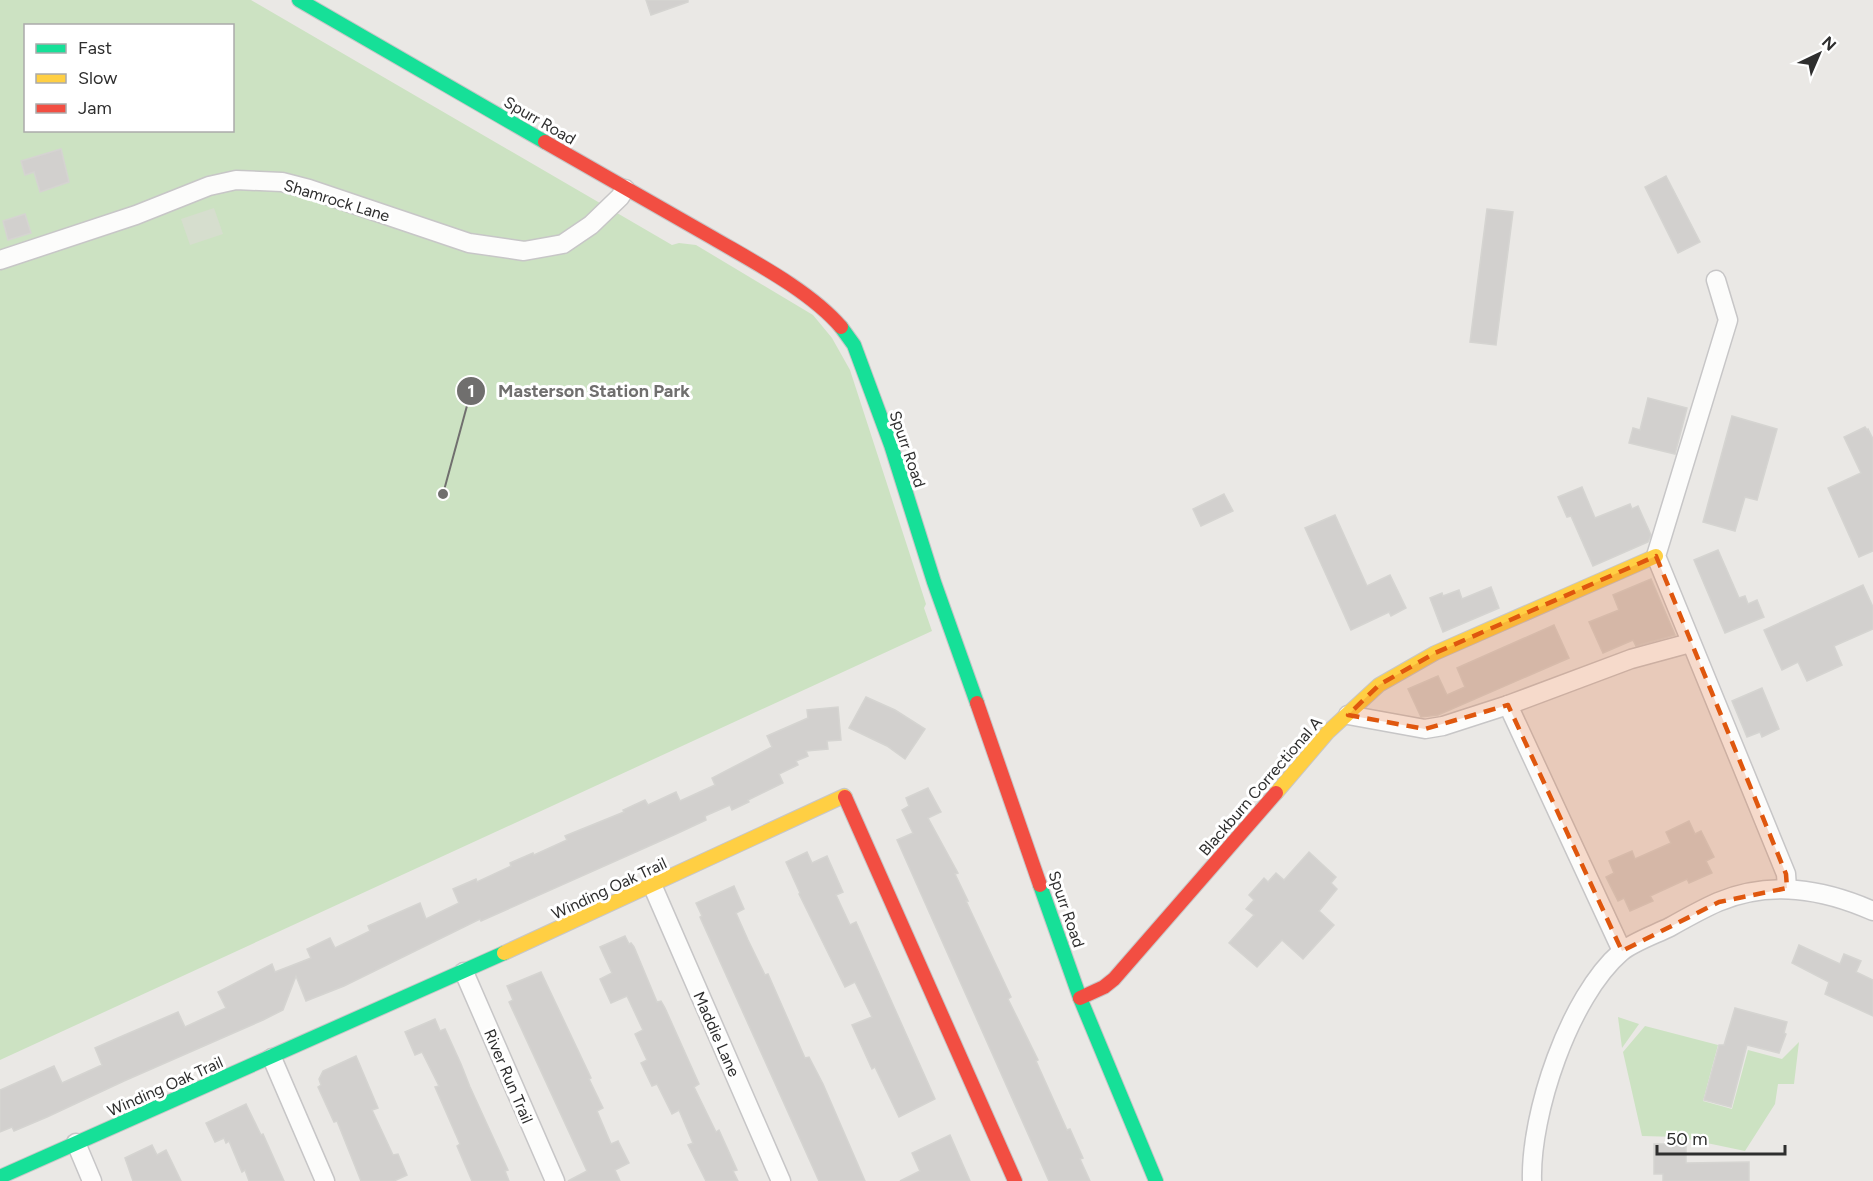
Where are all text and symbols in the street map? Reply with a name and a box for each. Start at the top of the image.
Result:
legend [24,24,234,132]
north arrow [1789,24,1849,84]
text: N [1818,32,1840,55]
text: Fast [78,37,112,59]
text: Slow [78,67,117,89]
street label: Spurr Road [500,92,579,149]
text: Jam [78,97,112,119]
street label: Shamrock Lane [282,175,392,226]
callout: Masterson Station Park [456,373,702,409]
text: 1 [467,380,475,402]
text: Masterson Station Park [498,380,690,402]
street label: Spurr Road [886,408,930,490]
street label: Blackburn Correctional A [1195,713,1326,860]
street label: Winding Oak Trail [549,854,670,923]
street label: Spurr Road [1045,868,1089,950]
street label: Maddie Lane [689,989,744,1080]
street label: River Run Trail [480,1026,537,1126]
street label: Winding Oak Trail [104,1052,226,1120]
scale bar [1657,1118,1784,1156]
text: 50 m [1666,1128,1708,1150]

